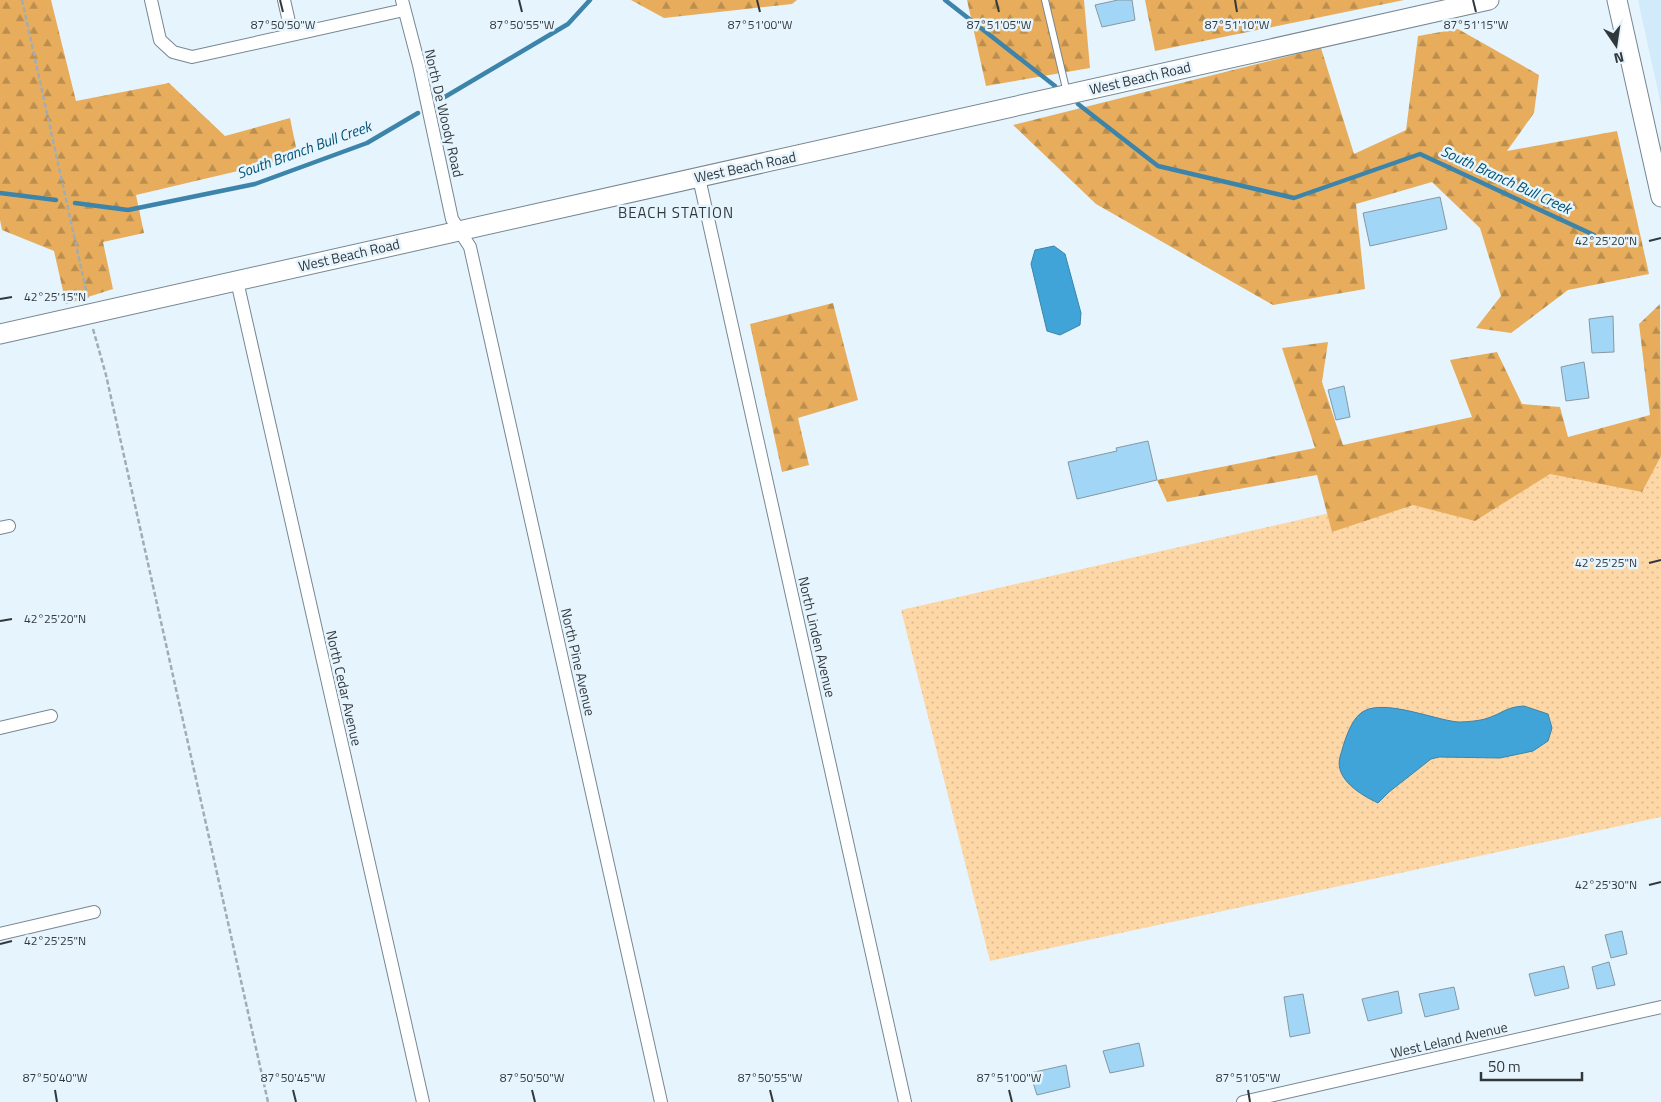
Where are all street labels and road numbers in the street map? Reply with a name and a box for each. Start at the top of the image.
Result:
street label: North De Woody Road [420,47,469,179]
street label: West Beach Road [1087,56,1193,99]
street label: West Beach Road [692,145,798,188]
street label: West Beach Road [296,233,402,276]
street label: North Linden Avenue [793,574,842,699]
street label: North Pine Avenue [556,606,601,718]
street label: North Cedar Avenue [321,628,368,748]
street label: West Leland Avenue [1388,1016,1509,1063]

